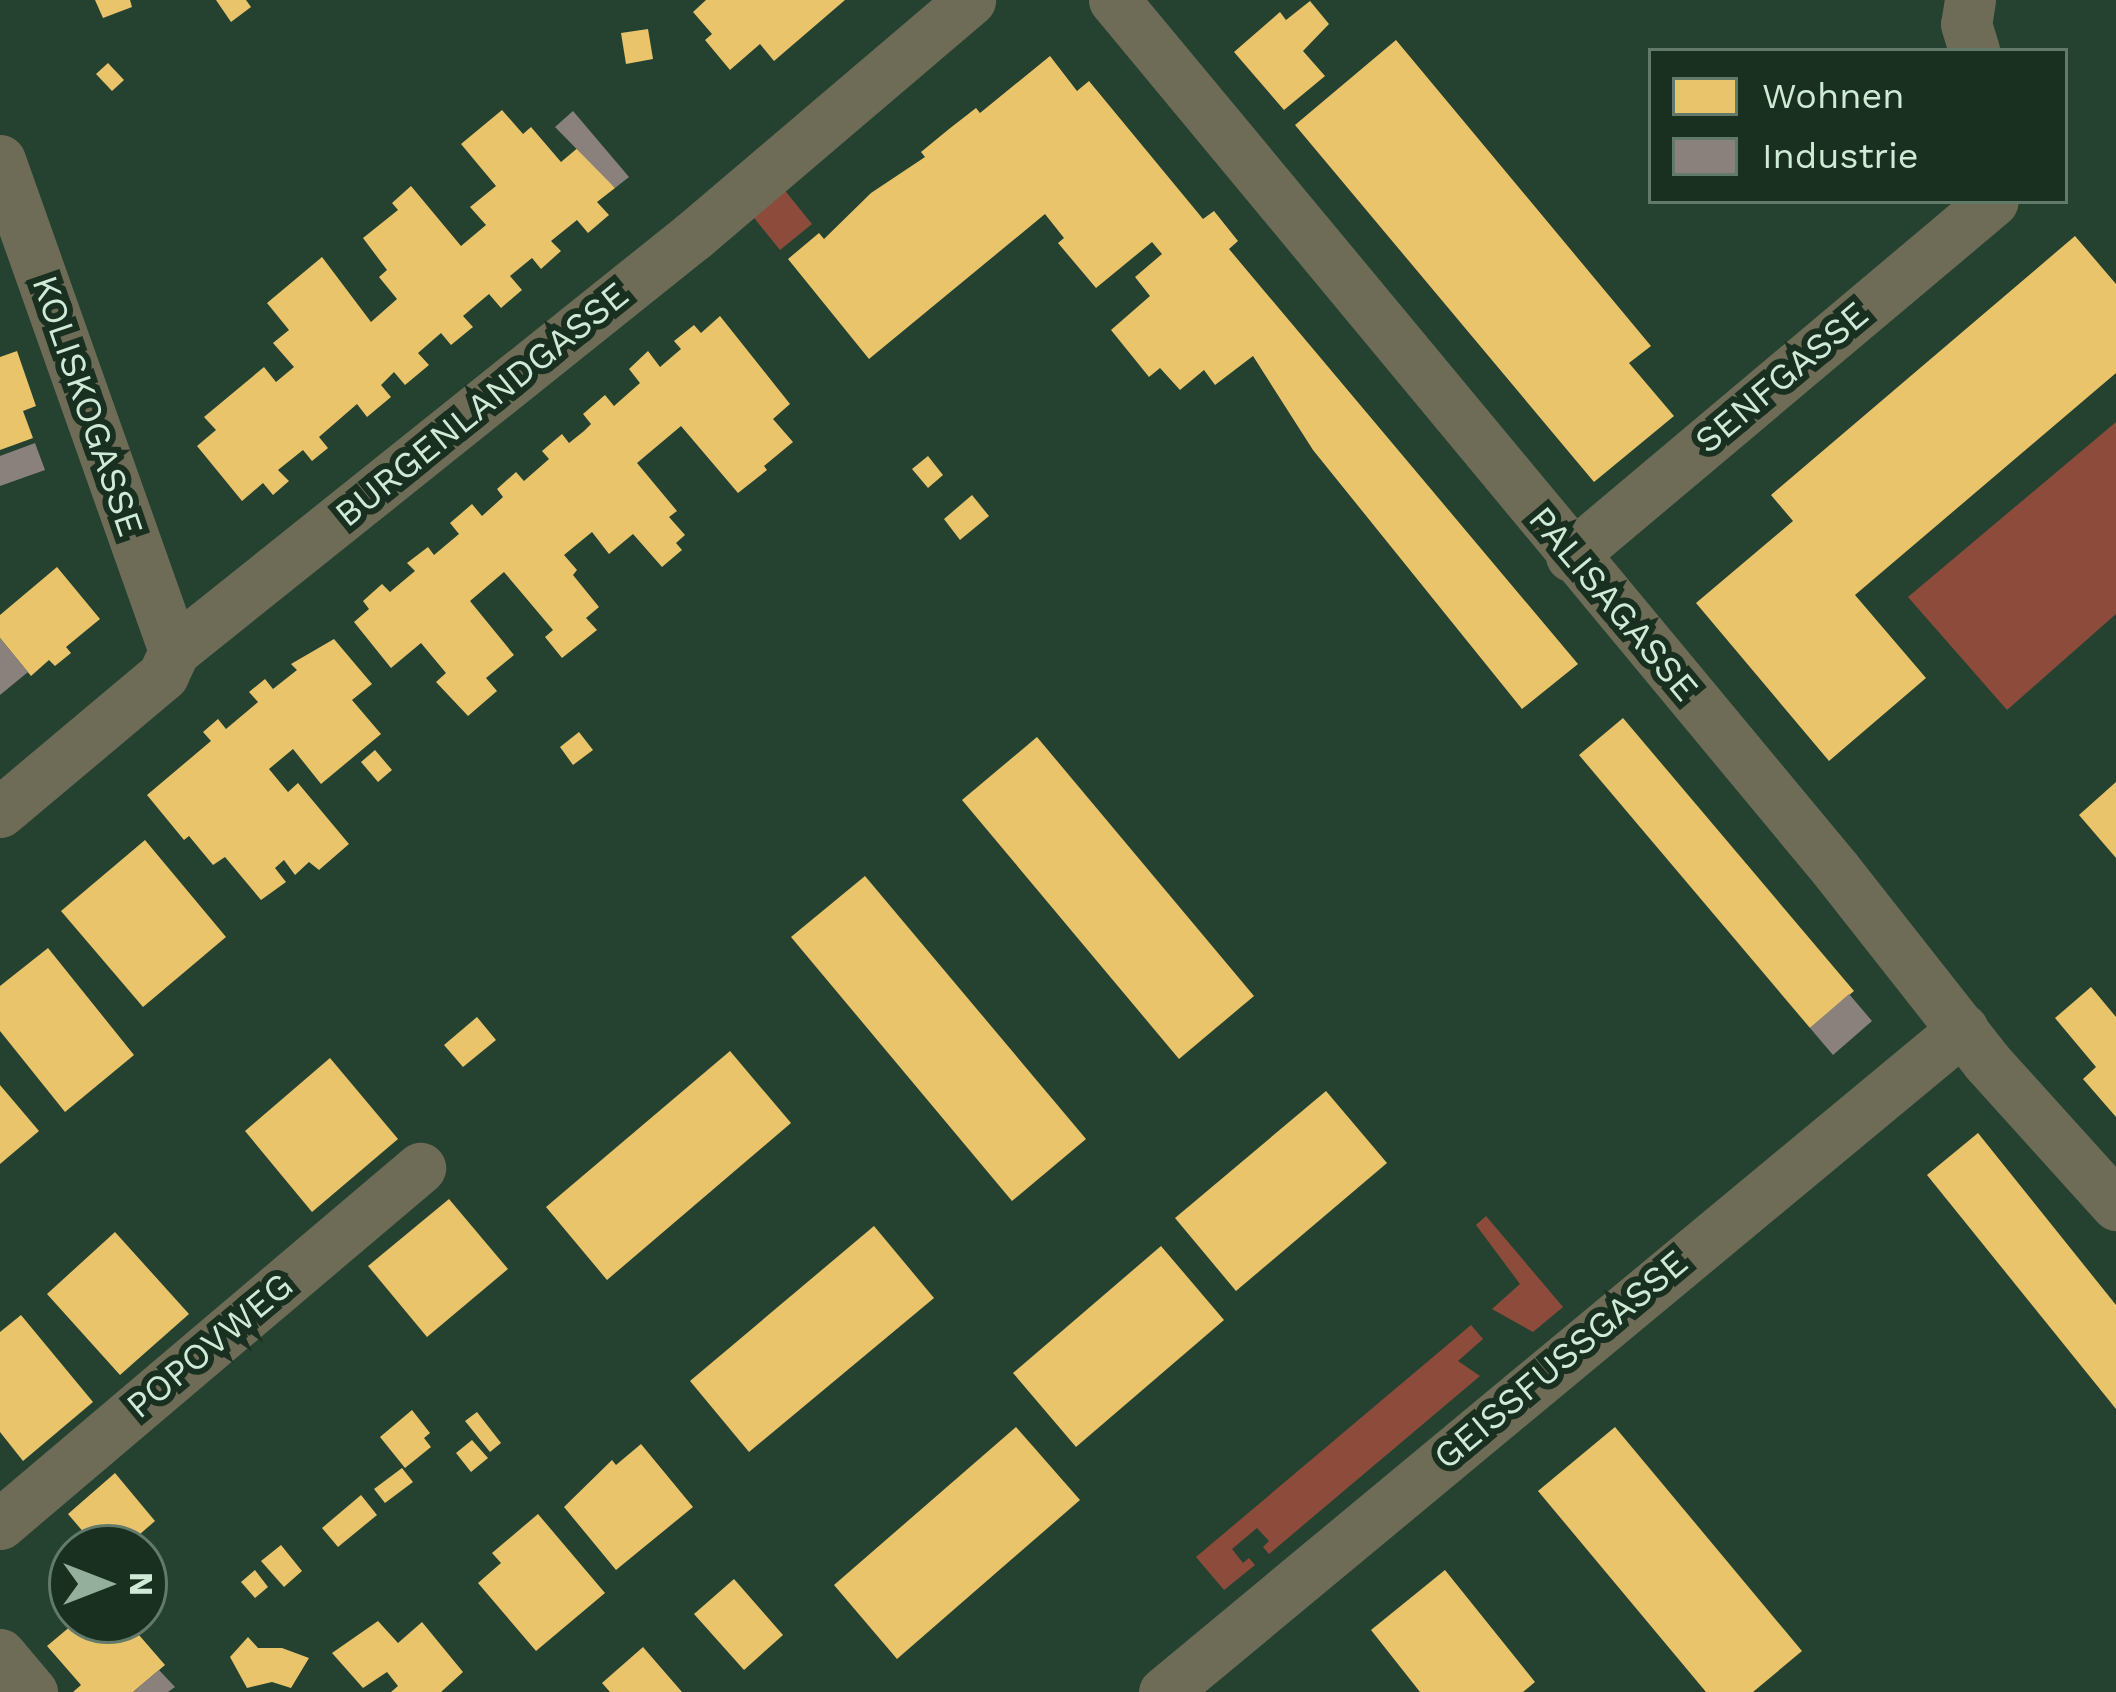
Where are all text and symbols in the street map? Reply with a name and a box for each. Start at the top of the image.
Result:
legend [1648,48,2068,204]
text: Wohnen [1762,75,1905,117]
text: Industrie [1762,135,1919,177]
street label: KOLISKOGASSE [22,270,152,542]
street label: BURGENLANDGASSE [327,274,637,536]
street label: SENFGASSE [1687,293,1877,463]
street label: PALISAGASSE [1519,498,1707,710]
street label: GEISSFUSSGASSE [1425,1241,1697,1479]
street label: POPOVWEG [118,1264,302,1428]
north arrow [48,1524,168,1644]
text: N [122,1572,161,1596]

